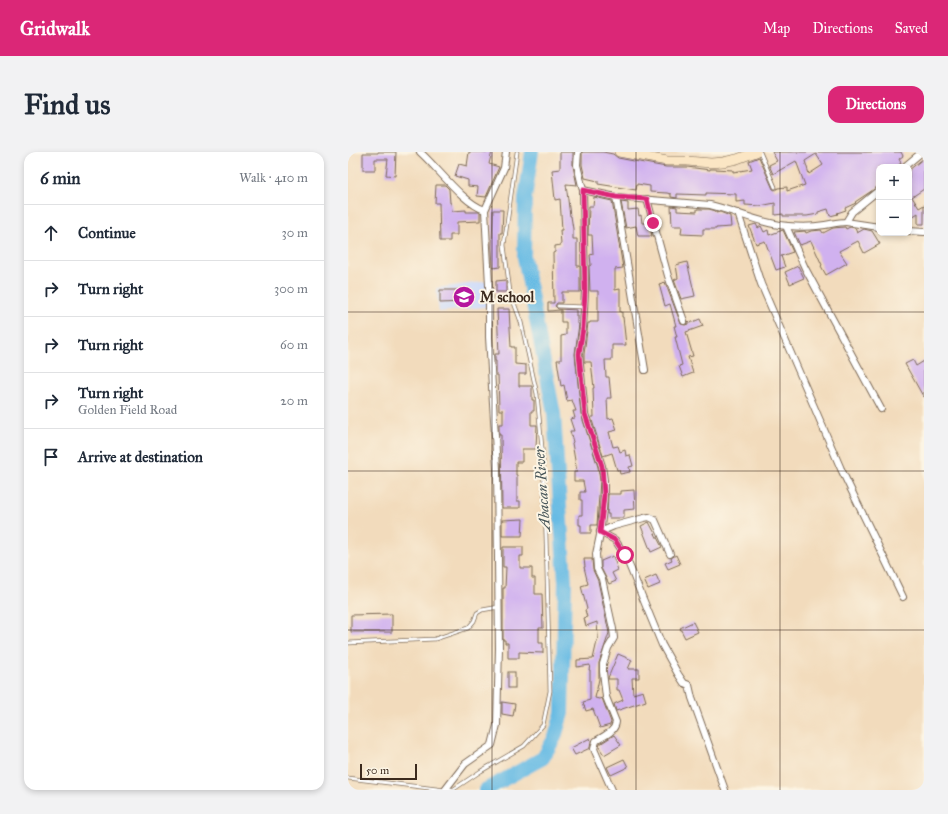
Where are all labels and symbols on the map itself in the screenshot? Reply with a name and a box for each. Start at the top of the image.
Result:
route end [644,214,662,232]
school or university icon: M school [451,284,477,310]
place label: M school [480,289,535,306]
water label: Abacan River [530,446,554,534]
route start [616,546,634,564]
scale bar [360,762,417,781]

